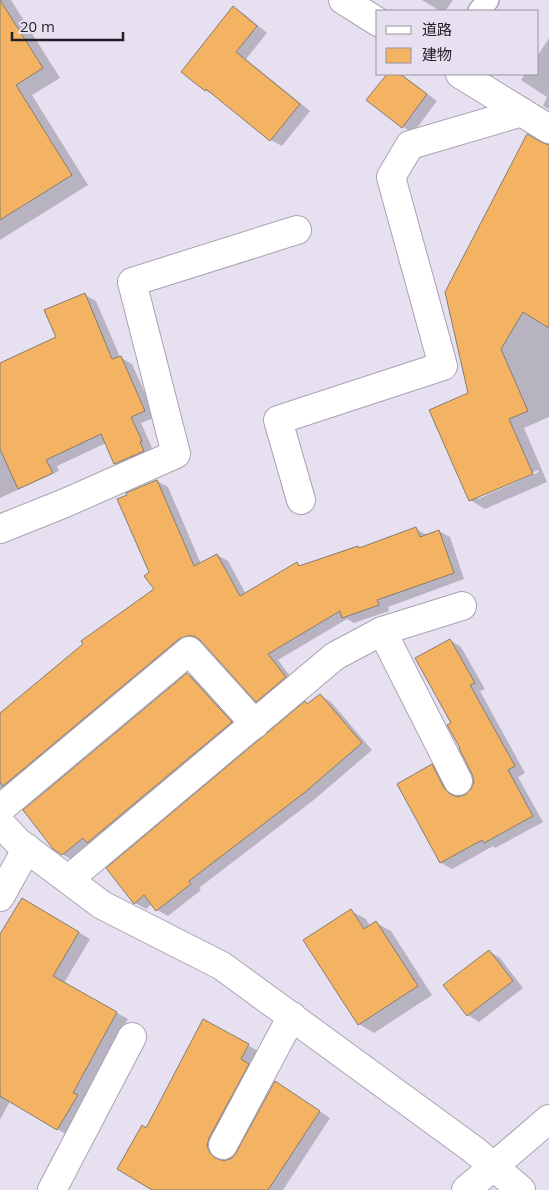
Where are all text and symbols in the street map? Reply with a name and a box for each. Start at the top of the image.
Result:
scale bar [12,10,124,42]
legend [376,10,539,75]
text: 20 m [20,16,55,36]
text: 道路 [422,19,452,39]
text: 建物 [422,44,452,64]

